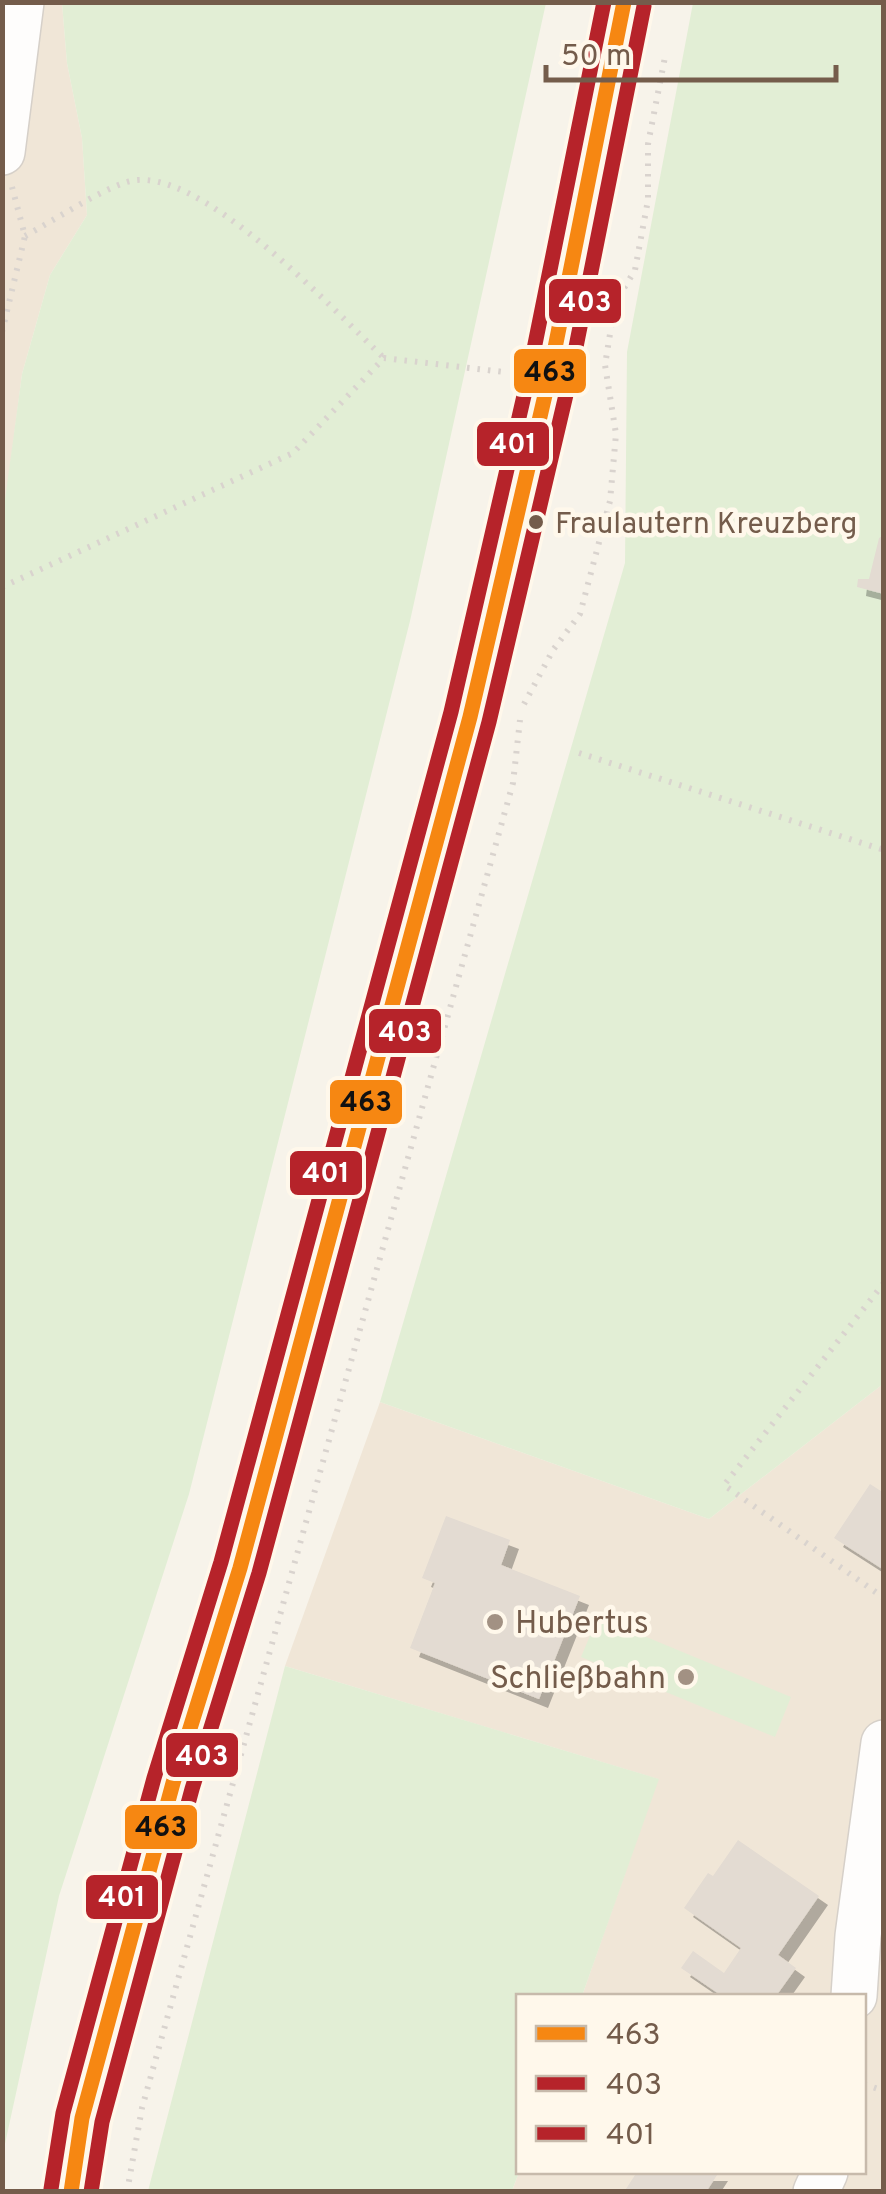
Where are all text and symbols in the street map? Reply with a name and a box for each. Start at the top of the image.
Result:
scale bar [546,20,836,82]
text: 50 m [561,39,631,76]
line badge: 403 [547,277,623,325]
text: 403 [558,286,612,322]
line badge: 463 [512,347,588,395]
text: 463 [524,356,576,392]
line badge: 401 [475,420,551,468]
text: 401 [489,428,537,464]
place label: Fraulautern Kreuzberg [555,507,857,544]
marker: Fraulautern Kreuzberg [526,512,546,532]
line badge: 403 [367,1007,443,1055]
text: 403 [378,1016,432,1052]
line badge: 463 [328,1078,404,1126]
text: 463 [340,1086,392,1122]
line badge: 401 [288,1149,364,1197]
text: 401 [302,1157,350,1193]
place label: Hubertus [515,1605,649,1645]
marker: Hubertus [484,1611,506,1633]
place label: Schließbahn [490,1660,666,1700]
marker: Schließbahn [675,1666,697,1688]
line badge: 403 [164,1731,240,1779]
text: 403 [175,1740,229,1776]
line badge: 463 [123,1803,199,1851]
text: 463 [135,1811,187,1847]
line badge: 401 [84,1873,160,1921]
text: 401 [98,1881,146,1917]
legend [516,1994,866,2174]
text: 463 [606,2018,661,2055]
text: 403 [606,2068,662,2105]
text: 401 [606,2118,655,2155]

